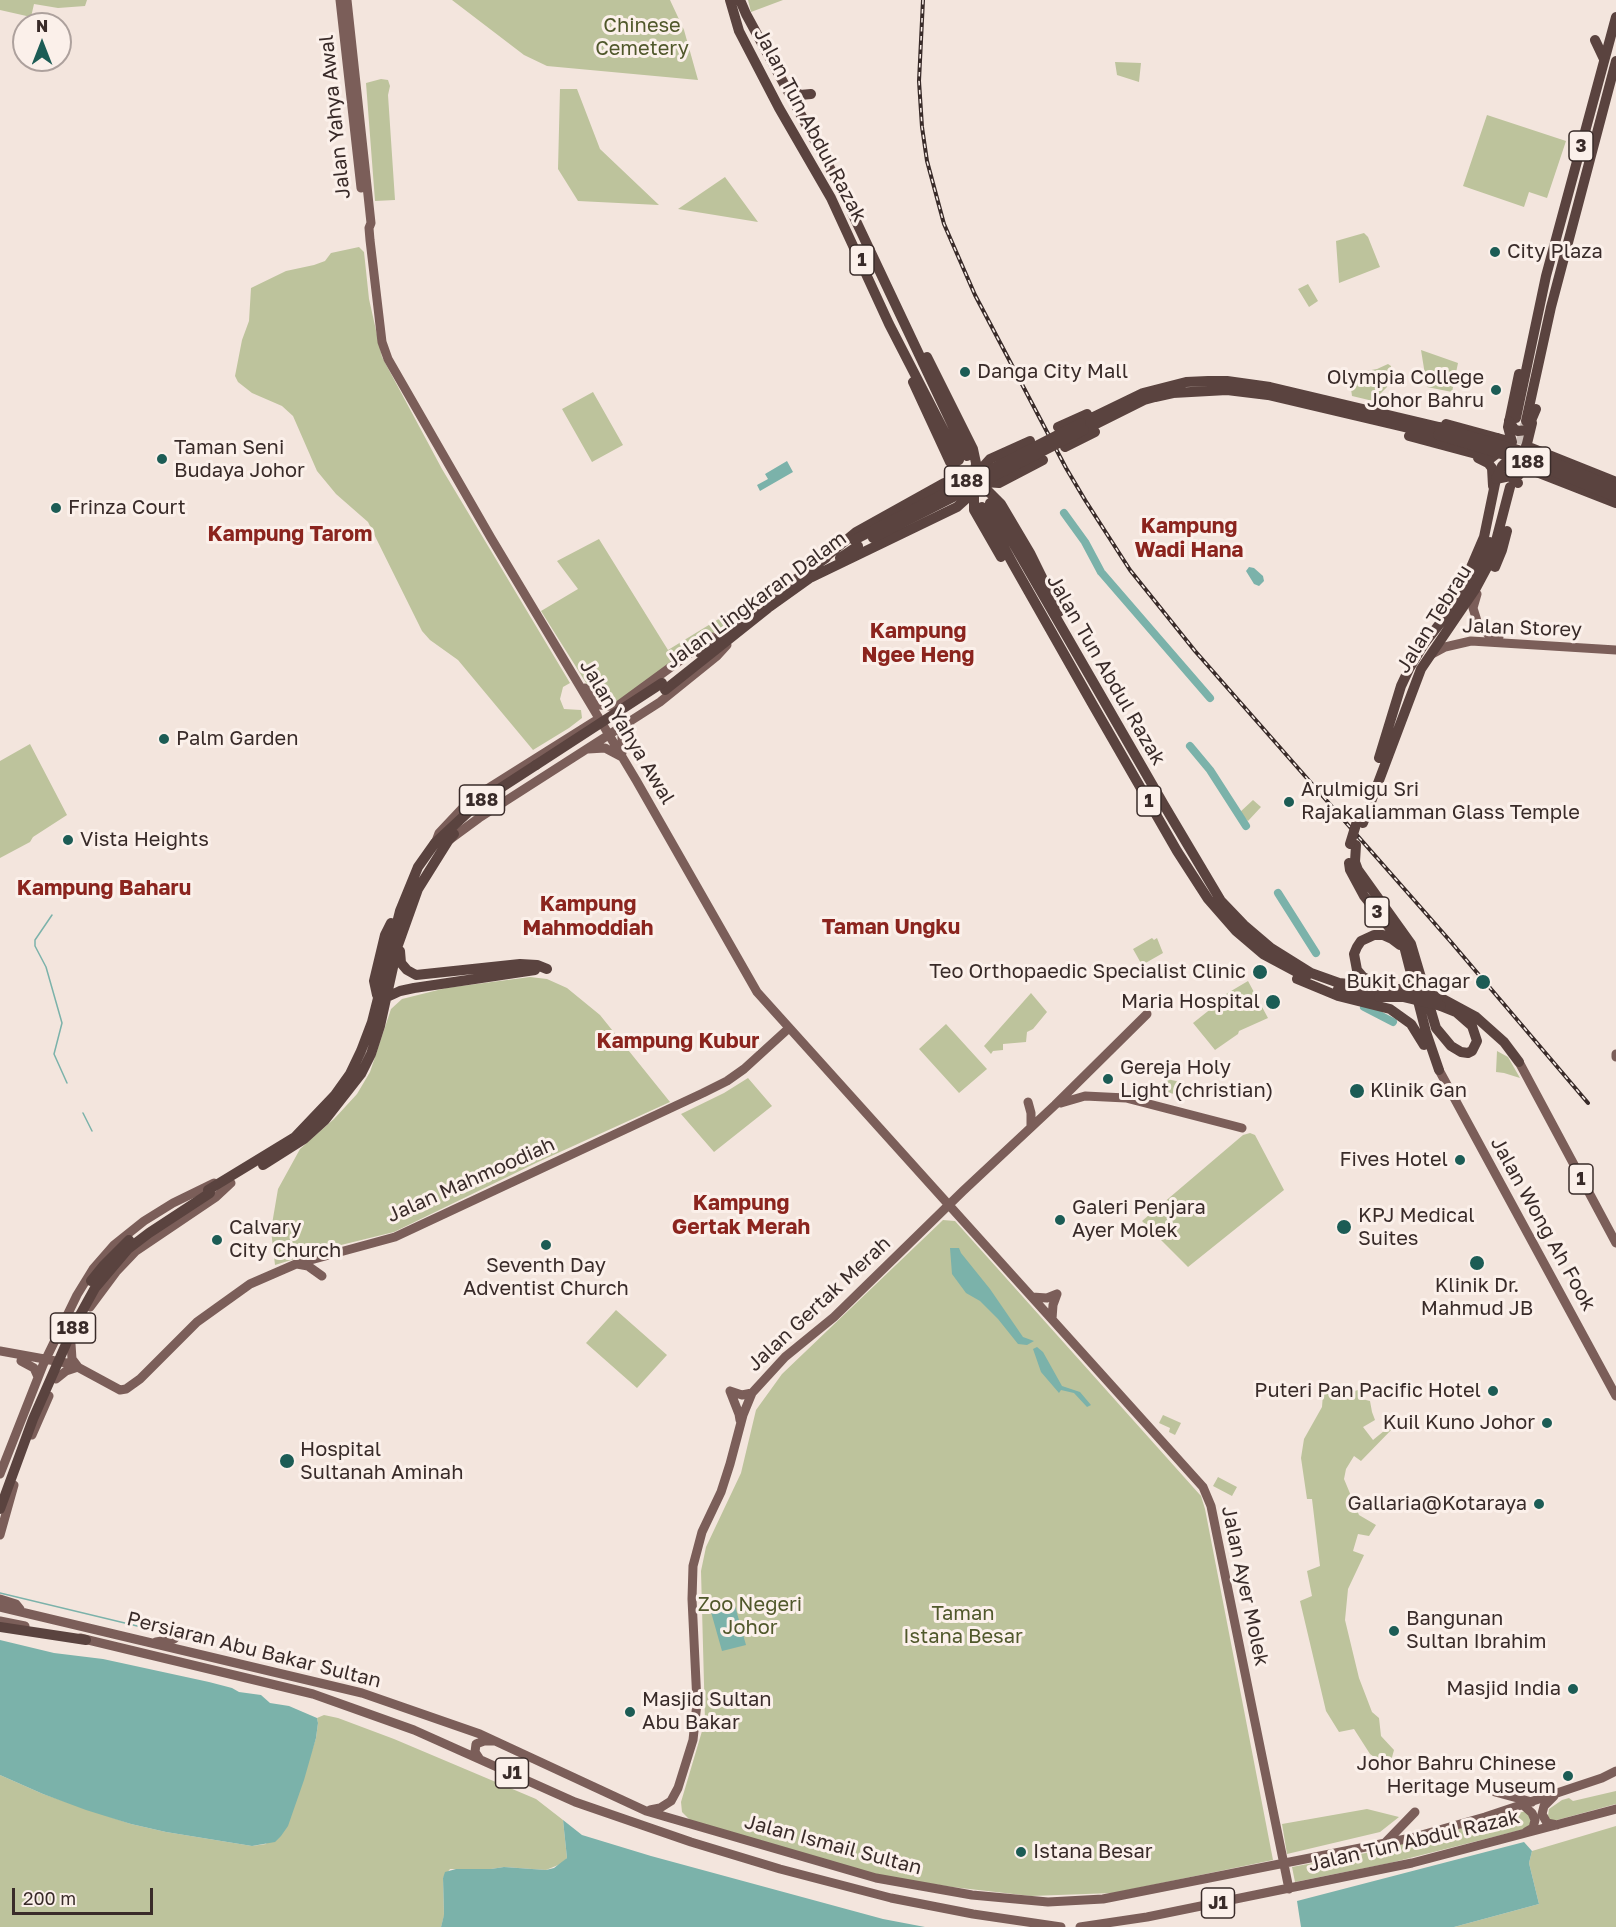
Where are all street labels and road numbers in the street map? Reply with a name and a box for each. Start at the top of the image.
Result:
street label: Jalan Tun Abdul Razak [749,24,871,226]
street label: Jalan Yahya Awal [314,34,356,200]
road number: 3 [1569,131,1593,161]
road number: 1 [850,245,874,275]
road number: 188 [1506,447,1550,477]
road number: 188 [944,466,990,496]
street label: Jalan Lingkaran Dalam [661,526,851,674]
street label: Jalan Tebrau [1391,561,1477,677]
street label: Jalan Tun Abdul Razak [1042,570,1170,770]
street label: Jalan Storey [1462,614,1582,642]
street label: Jalan Yahya Awal [574,655,680,809]
road number: 188 [460,785,504,815]
road number: 1 [1137,786,1161,816]
road number: 3 [1365,897,1389,927]
street label: Jalan Mahmoodiah [383,1132,559,1228]
street label: Jalan Wong Ah Fook [1485,1133,1601,1315]
road number: 1 [1569,1164,1593,1194]
street label: Jalan Gertak Merah [742,1231,896,1377]
road number: 188 [50,1313,96,1343]
street label: Jalan Ayer Molek [1216,1504,1274,1668]
street label: Persiaran Abu Bakar Sultan [124,1607,384,1693]
road number: J1 [496,1758,528,1788]
street label: Jalan Tun Abdul Razak [1306,1805,1522,1877]
street label: Jalan Ismail Sultan [742,1810,924,1880]
road number: J1 [1202,1888,1234,1918]

